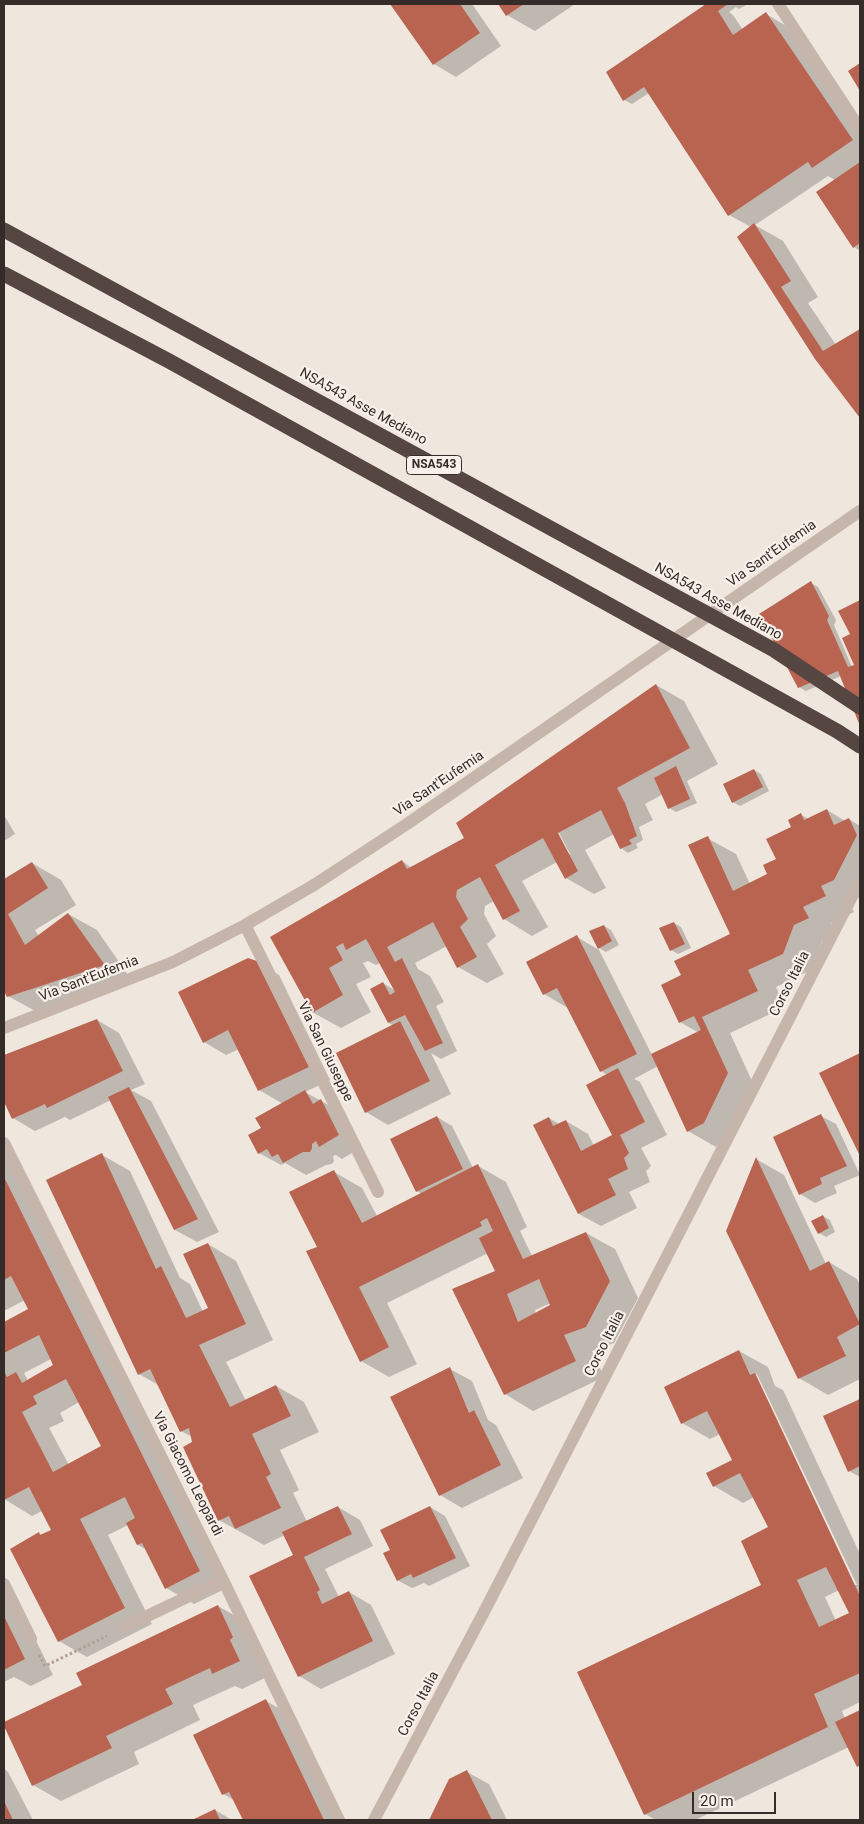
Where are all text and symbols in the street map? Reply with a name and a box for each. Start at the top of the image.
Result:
street label: NSA543 Asse Mediano [296,365,430,449]
road number: NSA543 [406,456,462,474]
street label: Via Sant'Eufemia [724,517,820,591]
street label: NSA543 Asse Mediano [651,560,785,644]
street label: Via Sant'Eufemia [391,748,487,820]
street label: Corso Italia [766,949,814,1019]
street label: Via Sant'Eufemia [37,952,141,1006]
street label: Via San Giuseppe [294,999,356,1105]
street label: Corso Italia [581,1309,629,1379]
street label: Via Giacomo Leopardi [148,1409,226,1539]
street label: Corso Italia [395,1669,443,1739]
scale bar [694,1782,778,1814]
text: 20 m [700,1792,734,1810]

